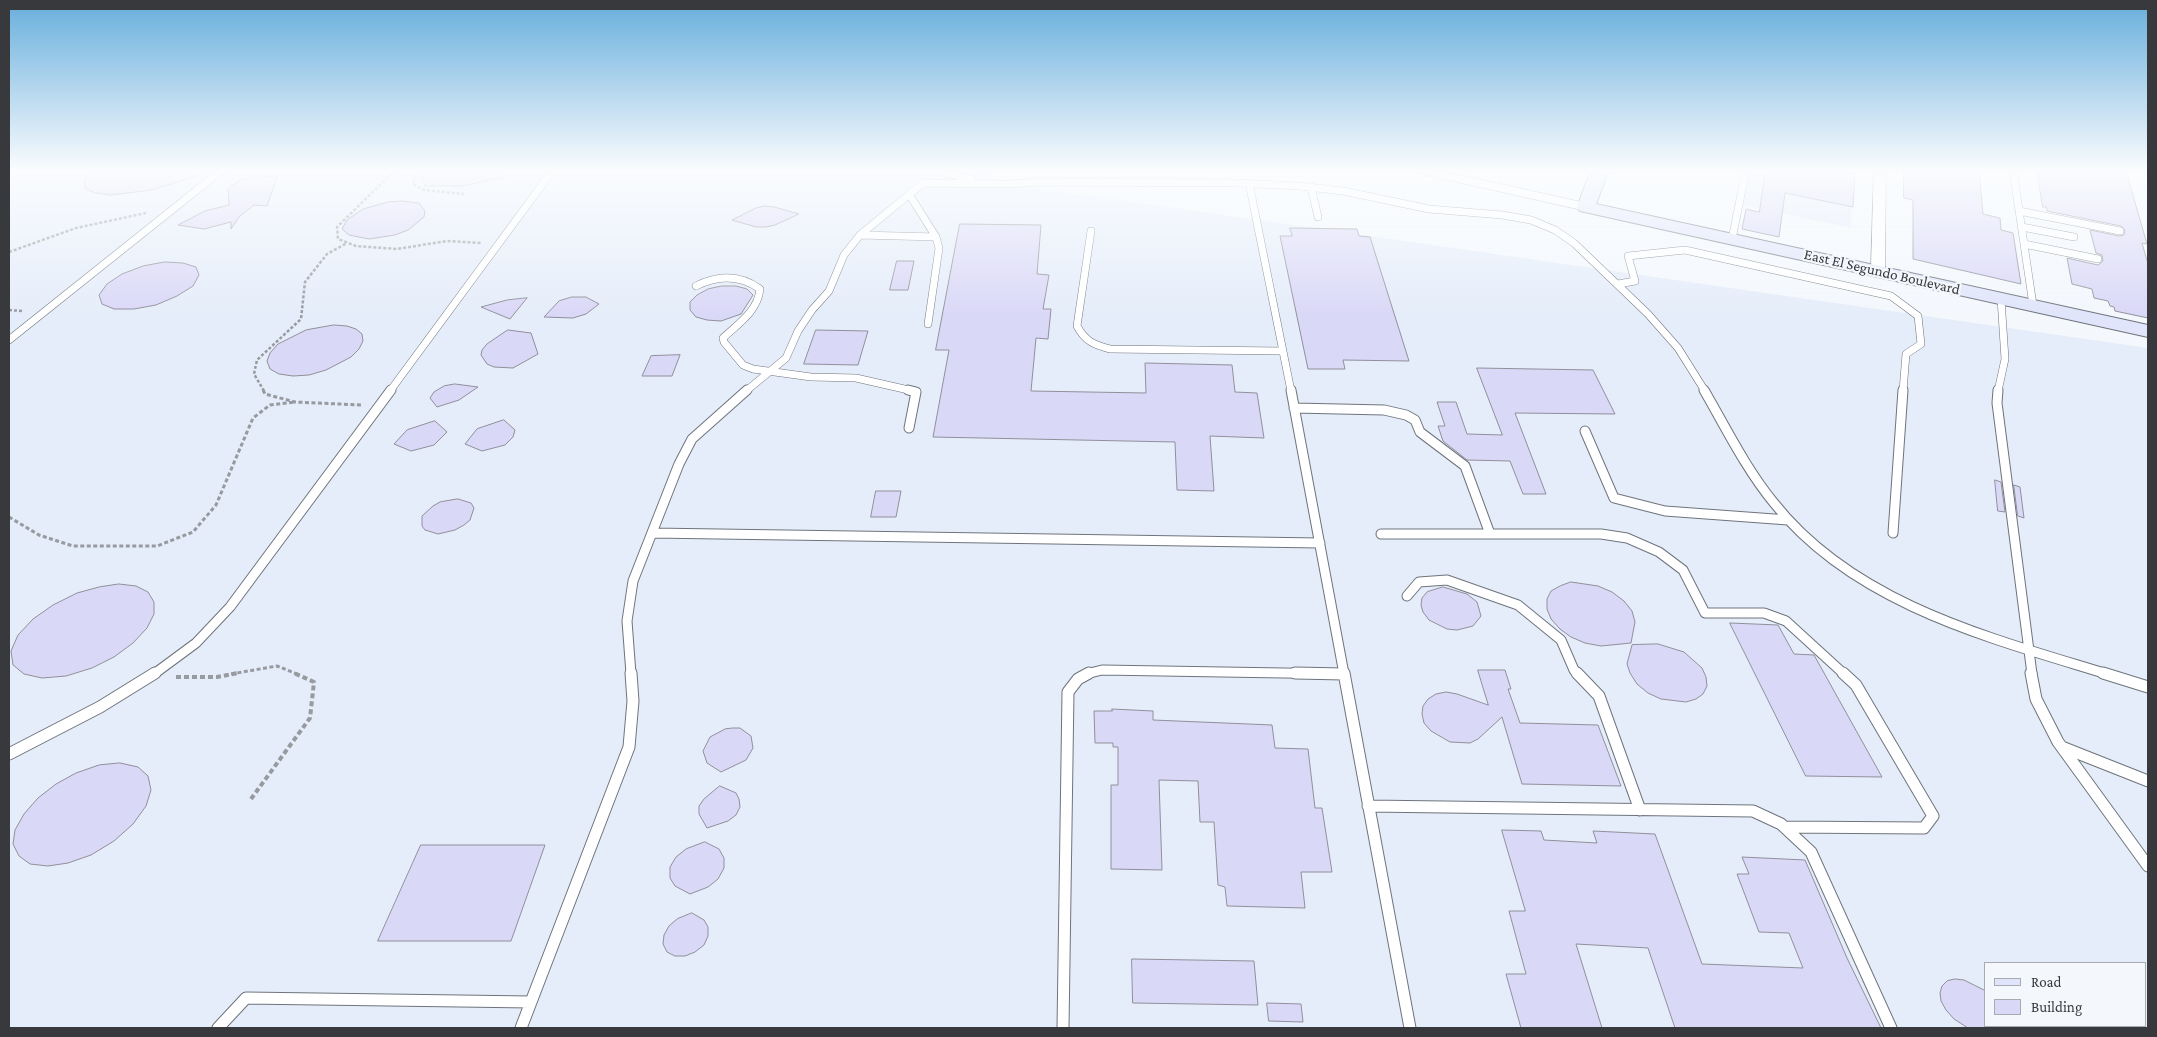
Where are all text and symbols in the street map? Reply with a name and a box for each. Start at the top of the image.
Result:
street label: East El Segundo Boulevard [1802,245,1962,299]
legend [1984,962,2147,1027]
text: Road [2031,974,2061,990]
text: Building [2031,999,2082,1015]

